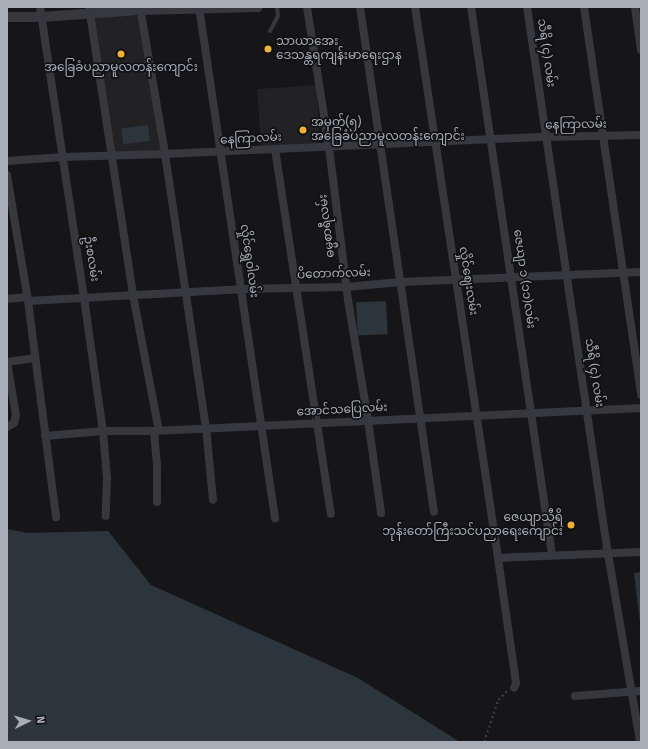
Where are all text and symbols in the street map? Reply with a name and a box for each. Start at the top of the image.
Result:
street label: သီရိ (၄) လမ်း [534,18,558,88]
place label: သာယာအေး ဒေသန္တရကျန်းမာရေးဌာန [276,35,402,63]
marker: သာယာအေး ဒေသန္တရကျန်းမာရေးဌာန [263,44,273,54]
marker: အခြေခံပညာမူလတန်းကျောင်း [116,49,126,59]
place label: အခြေခံပညာမူလတန်းကျောင်း [44,61,198,75]
place label: အမှတ်(၅) အခြေခံပညာမူလတန်းကျောင်း [311,116,465,144]
street label: နေကြာလမ်း [545,117,607,133]
marker: အမှတ်(၅) အခြေခံပညာမူလတန်းကျောင်း [298,125,308,135]
street label: နေကြာလမ်း [220,130,282,148]
street label: ဓမ္မစာရီလမ်း [316,193,338,259]
street label: လှိုင်ရွှေဝါလမ်း [237,223,261,299]
street label: ဇေယျာ ၁ (၁၁)လမ်း [510,228,538,330]
street label: ဦးစလမ်း [80,235,102,283]
street label: လှိုင်ဈေးလမ်း [455,246,481,316]
street label: ပိတောက်လမ်း [297,266,371,282]
street label: သီရိ (၄) လမ်း [581,338,607,408]
street label: အောင်သပြေလမ်း [296,400,388,420]
place label: ဇေယျာသီရိ ဘုန်းတော်ကြီးသင်ပညာရေးကျောင်း [382,511,563,539]
marker: ဇေယျာသီရိ ဘုန်းတော်ကြီးသင်ပညာရေးကျောင်း [566,520,576,530]
north arrow [8,701,48,741]
text: N [34,716,47,724]

